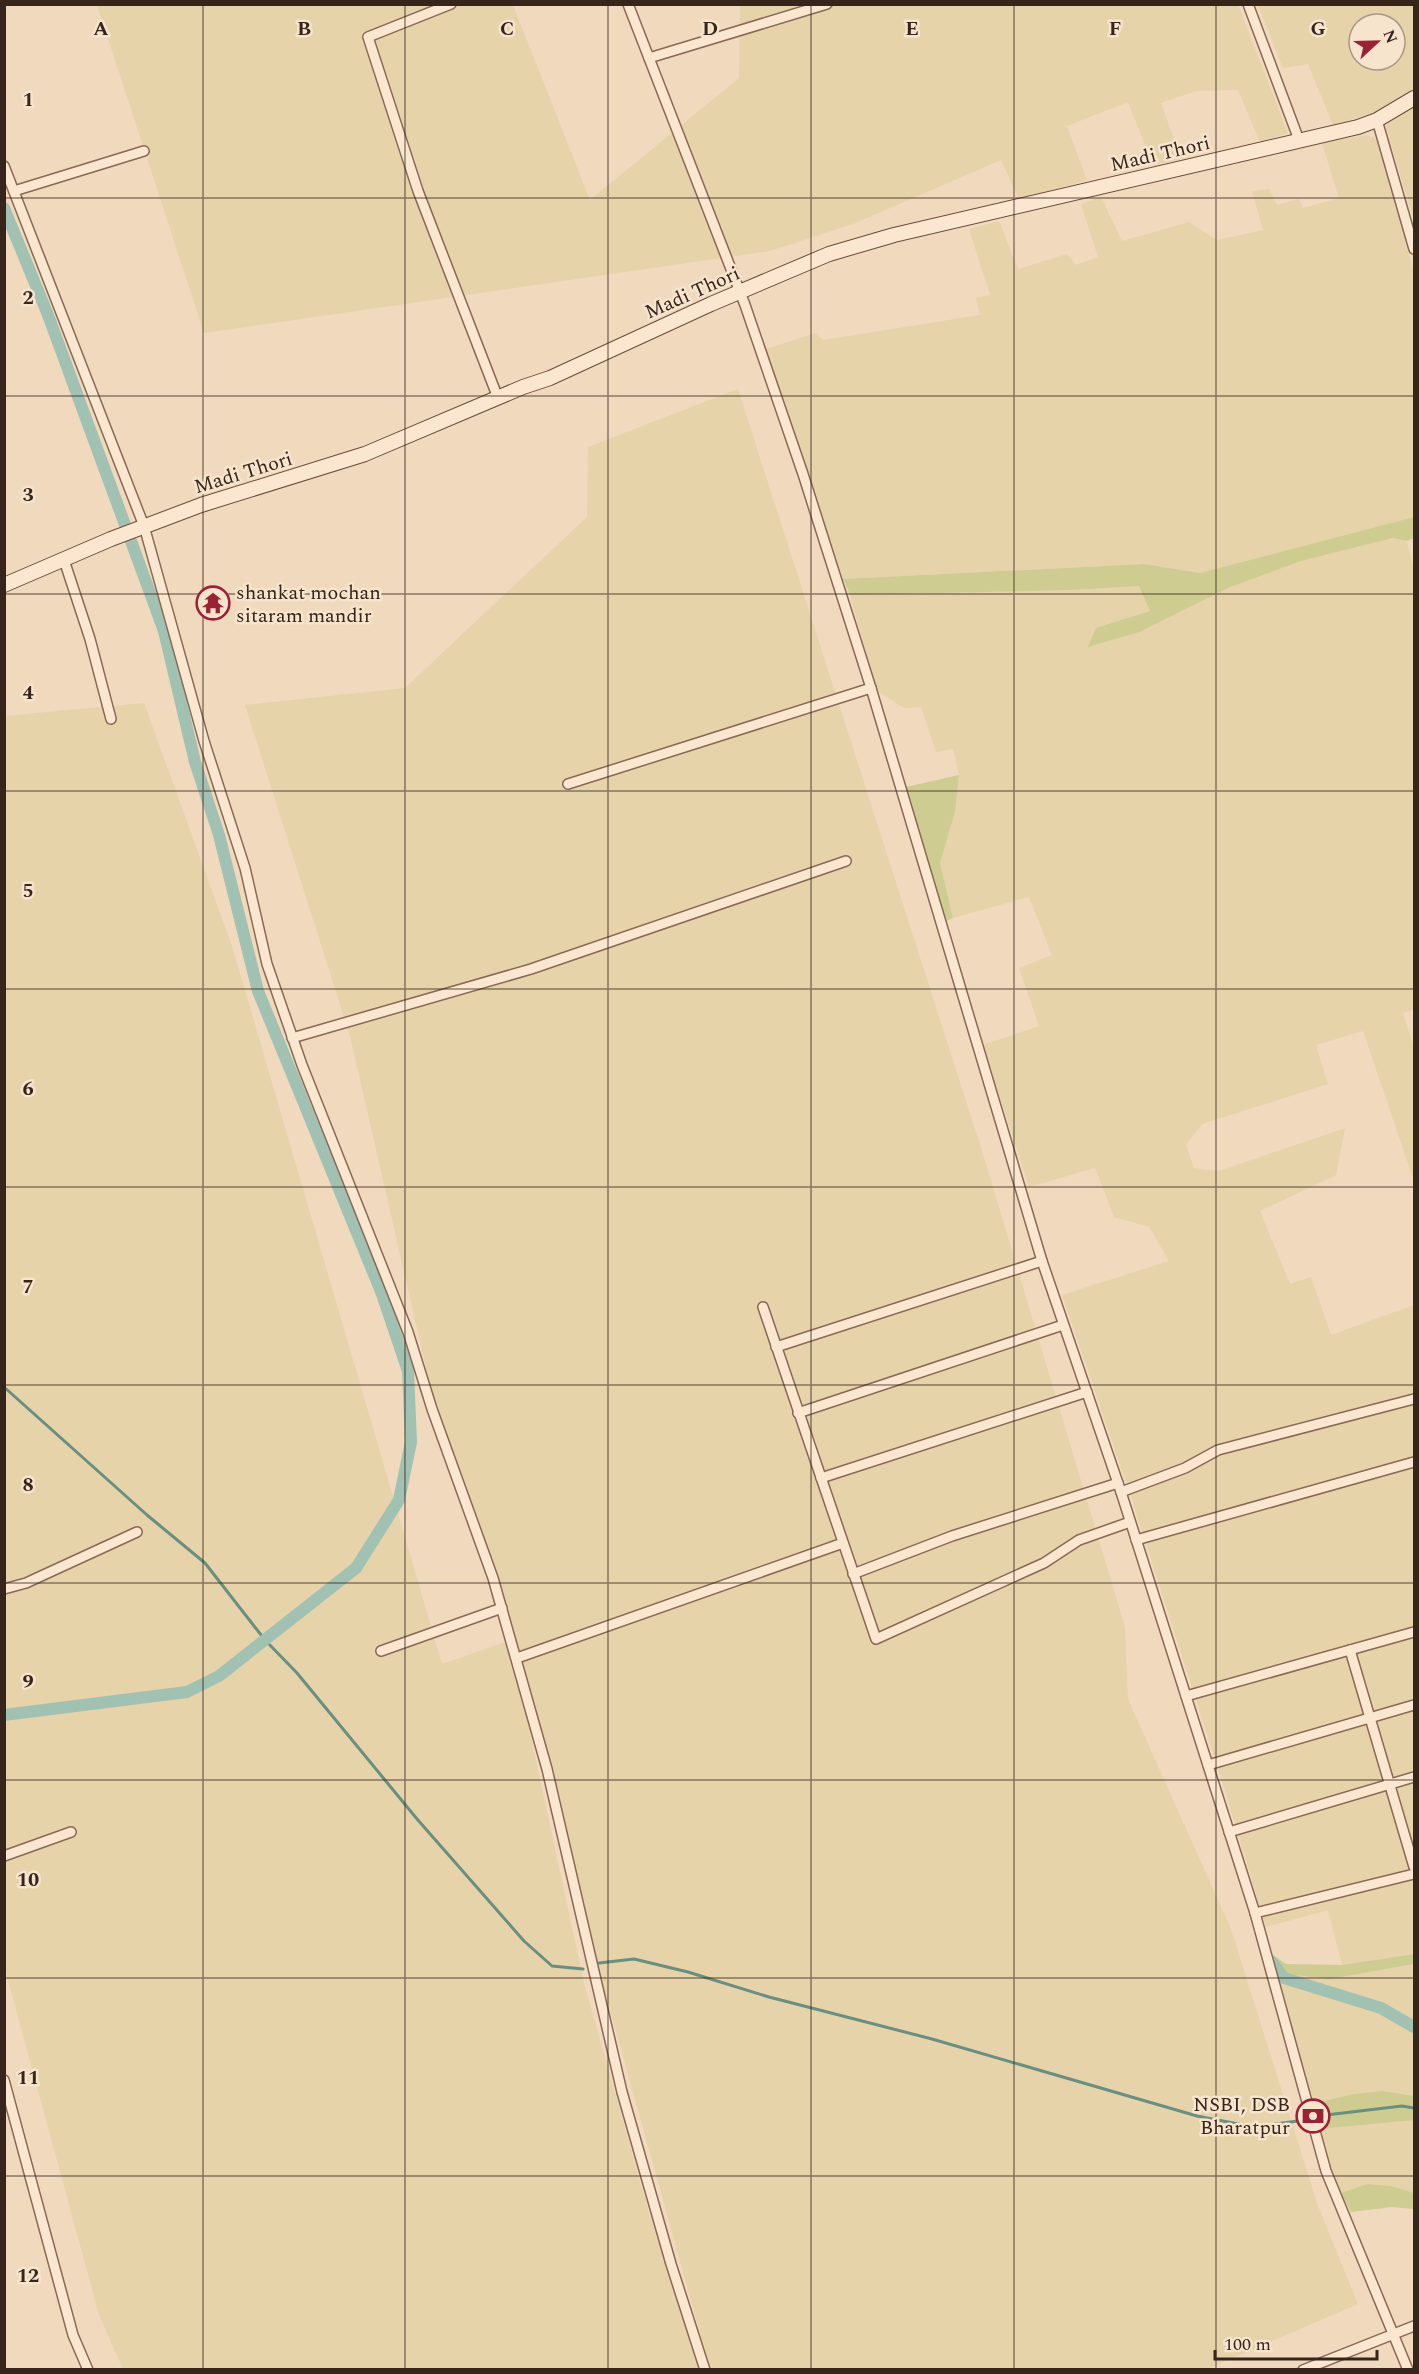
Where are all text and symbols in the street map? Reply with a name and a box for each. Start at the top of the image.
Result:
north arrow [1347,12,1407,72]
text: A [93,14,109,44]
text: B [297,14,311,44]
text: C [500,14,514,44]
text: D [702,14,718,44]
text: E [905,14,919,44]
text: F [1109,14,1121,44]
text: G [1310,14,1326,44]
text: N [1376,26,1404,47]
text: 1 [22,85,34,115]
street label: Madi Thori [1107,128,1213,180]
street label: Madi Thori [640,259,745,327]
text: 2 [22,283,34,313]
street label: Madi Thori [190,444,296,502]
text: 3 [22,480,34,510]
place label: shankat mochan sitaram mandir [236,578,381,631]
temple icon: shankat mochan sitaram mandir [195,585,231,621]
text: 4 [22,678,34,708]
text: 5 [22,876,34,906]
text: 6 [22,1074,34,1104]
text: 7 [22,1272,34,1302]
text: 8 [22,1470,34,1500]
text: 9 [22,1667,34,1697]
text: 10 [17,1865,39,1895]
text: 11 [17,2063,39,2093]
place label: NSBI, DSB Bharatpur [1193,2090,1290,2143]
bank icon: NSBI, DSB Bharatpur [1295,2098,1331,2134]
text: 12 [17,2261,39,2291]
scale bar [1215,2323,1377,2361]
text: 100 m [1224,2331,1271,2358]

